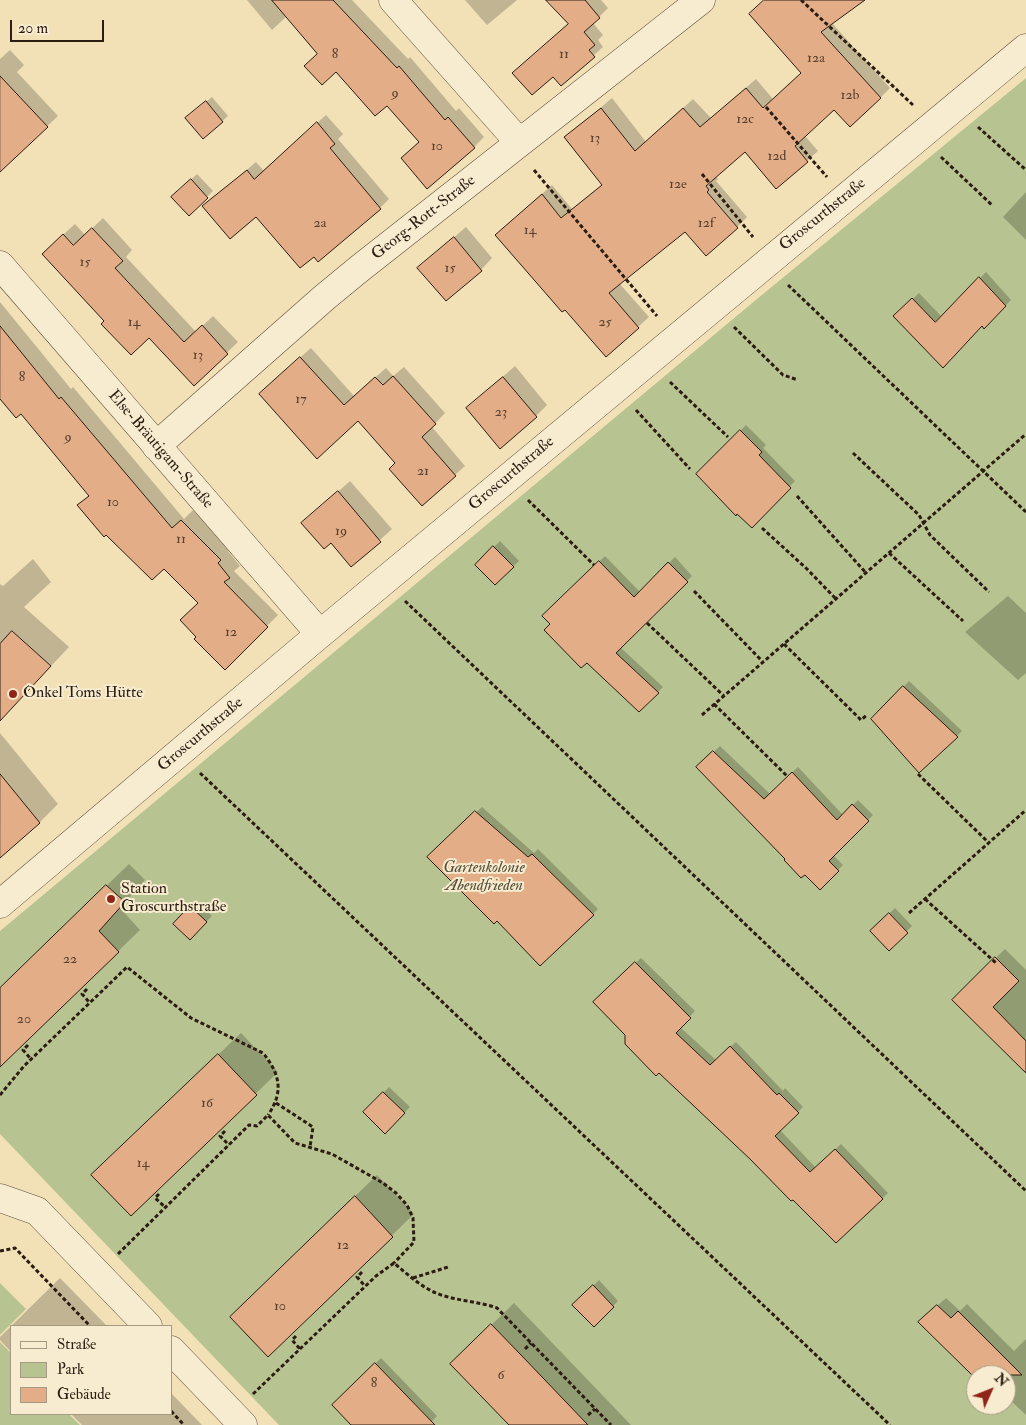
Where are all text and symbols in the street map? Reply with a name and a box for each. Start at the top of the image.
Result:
scale bar [12,10,106,42]
text: 20 m [18,19,48,38]
house number: 8 [332,47,338,63]
house number: 11 [559,47,569,63]
house number: 12a [807,51,825,67]
house number: 9 [391,86,399,102]
house number: 12b [841,88,859,104]
house number: 12c [736,112,754,128]
house number: 13 [590,131,600,147]
house number: 10 [431,139,443,155]
house number: 12d [768,149,786,165]
street label: Georg-Rott-Straße [368,172,480,264]
street label: Groscurthstraße [776,174,870,256]
house number: 12e [669,177,687,193]
house number: 2a [314,216,326,232]
house number: 12f [698,216,714,232]
house number: 14 [524,223,536,239]
house number: 15 [79,255,91,271]
house number: 15 [444,261,456,277]
house number: 14 [128,315,140,331]
house number: 25 [598,315,612,331]
house number: 13 [193,348,203,364]
house number: 8 [19,370,25,386]
street label: Else-Bräutigam-Straße [103,387,217,513]
house number: 17 [295,392,307,408]
house number: 23 [495,405,507,421]
house number: 9 [64,430,72,446]
street label: Groscurthstraße [465,433,559,515]
house number: 21 [417,464,429,480]
house number: 10 [107,495,119,511]
house number: 19 [335,524,347,540]
house number: 11 [176,532,186,548]
house number: 12 [225,625,237,641]
place label: Onkel Toms Hütte [23,684,143,704]
marker: Onkel Toms Hütte [7,688,19,700]
street label: Groscurthstraße [154,694,248,776]
park label: Gartenkolonie Abendfrieden [443,859,525,897]
place label: Station Groscurthstraße [121,880,226,918]
marker: Station Groscurthstraße [105,893,117,905]
house number: 22 [63,952,77,968]
house number: 20 [17,1012,31,1028]
house number: 16 [201,1096,213,1112]
house number: 14 [137,1156,149,1172]
house number: 12 [337,1238,349,1254]
house number: 10 [274,1299,286,1315]
legend [10,1325,172,1415]
text: Straße [57,1335,96,1354]
text: Park [57,1360,84,1379]
north arrow [966,1365,1016,1415]
house number: 6 [497,1368,505,1384]
text: N [991,1370,1012,1390]
house number: 8 [371,1376,377,1392]
text: Gebäude [57,1385,111,1404]

